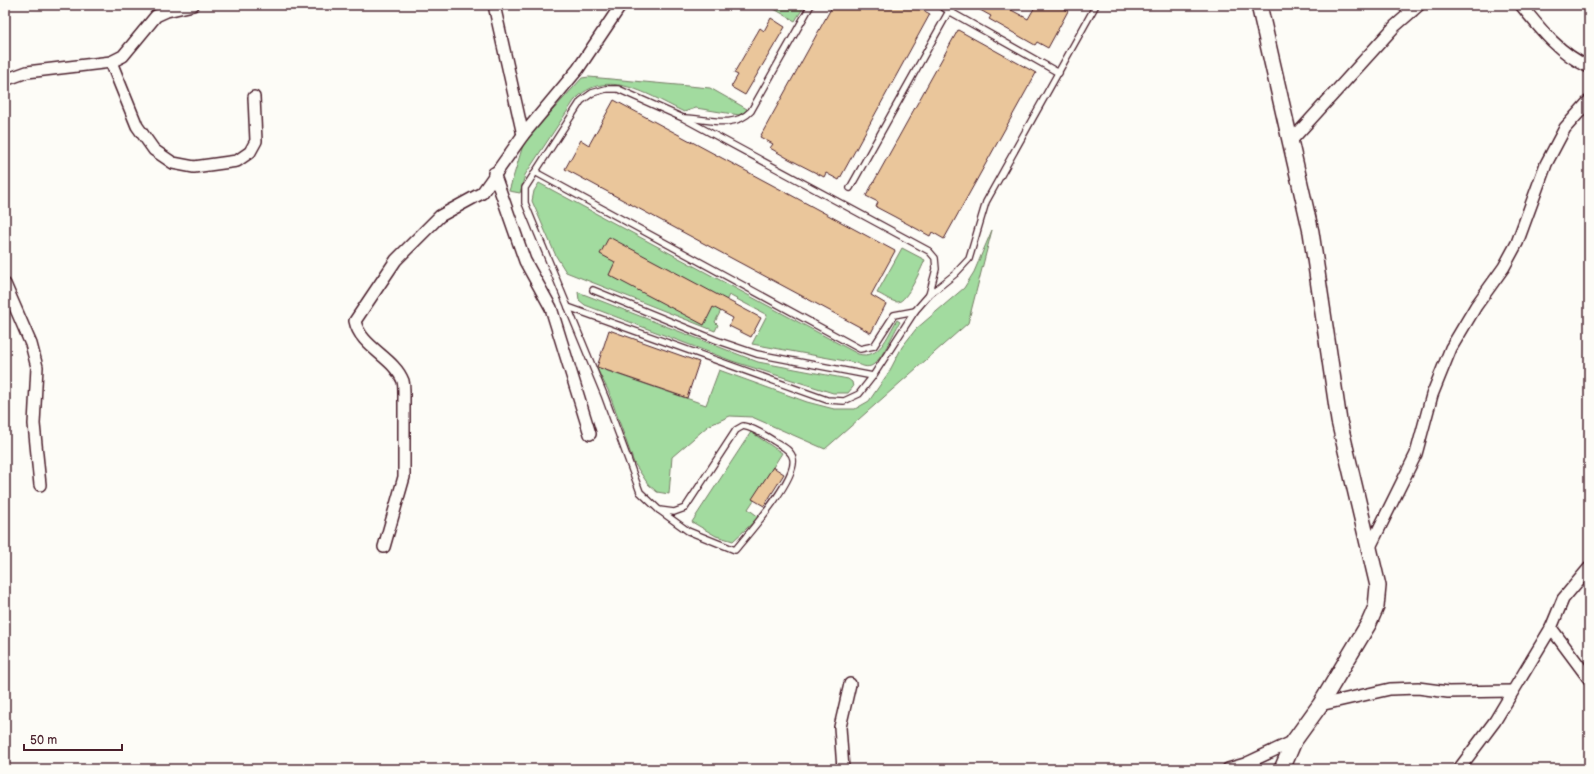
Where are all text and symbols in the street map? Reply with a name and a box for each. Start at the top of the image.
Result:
scale bar [24,726,122,752]
text: 50 m [30,733,57,748]

